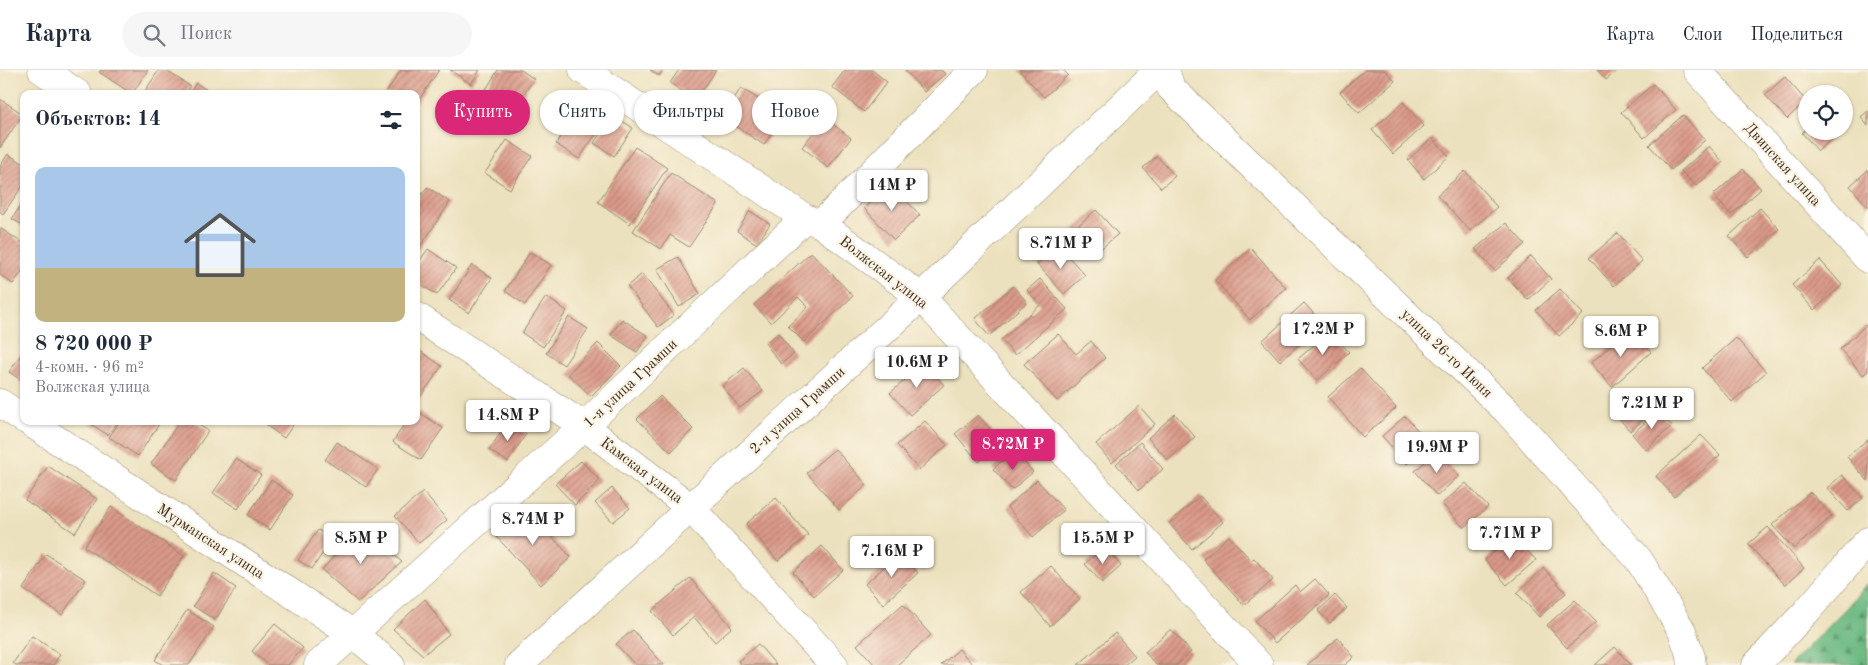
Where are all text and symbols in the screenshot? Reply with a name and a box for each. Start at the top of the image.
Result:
search box [122,12,472,57]
icon: search [140,21,168,49]
text: Карта [25,23,92,47]
text: Поиск [180,25,232,44]
text: Карта [1606,26,1655,44]
text: Слои [1683,26,1722,44]
text: Поделиться [1750,26,1843,44]
map controls [1798,85,1853,140]
button: locate [1798,85,1853,140]
chip: Купить [435,90,530,135]
chip: Снять [540,90,624,135]
chip: Фильтры [634,90,742,135]
chip: Новое [752,90,837,135]
icon: filters [377,106,405,134]
text: Объектов: 14 [35,109,161,130]
street label: Двинская улица [1741,120,1823,210]
pin: 14M ₽ [857,170,927,212]
text: 14M ₽ [868,178,916,194]
icon: home [175,200,265,290]
pin: 8.71M ₽ [1015,228,1107,270]
street label: Волжская улица [836,234,931,313]
text: 8.71M ₽ [1030,236,1092,252]
street label: улица 26-го Июня [1397,307,1495,401]
pin: 17.2M ₽ [1277,314,1369,356]
pin: 8.6M ₽ [1580,316,1662,358]
text: 17.2M ₽ [1292,322,1354,338]
text: 8.6M ₽ [1595,324,1648,340]
text: 8 720 000 ₽ [35,334,153,355]
street label: 1-я улица Грамши [581,337,681,431]
pin: 10.6M ₽ [871,346,963,389]
text: 10.6M ₽ [886,355,948,371]
text: 4-комн. · 96 m² [35,360,144,376]
street label: 2-я улица Грамши [748,365,848,457]
text: Волжская улица [35,380,150,396]
pin: 7.21M ₽ [1606,388,1698,430]
text: 7.21M ₽ [1621,396,1683,412]
pin: 14.8M ₽ [462,400,554,442]
text: 14.8M ₽ [477,408,539,424]
pin: 8.72M ₽ [967,428,1059,471]
pin: 19.9M ₽ [1391,432,1483,474]
street label: Камская улица [597,435,686,507]
text: 8.72M ₽ [982,437,1044,453]
text: 19.9M ₽ [1406,440,1468,456]
street label: Мурманская улица [154,502,267,583]
pin: 8.74M ₽ [487,504,579,546]
text: 8.74M ₽ [502,512,564,528]
pin: 7.71M ₽ [1464,518,1556,560]
pin: 8.5M ₽ [320,522,402,565]
pin: 15.5M ₽ [1057,522,1149,565]
text: 7.71M ₽ [1479,526,1541,542]
text: 8.5M ₽ [335,531,388,547]
text: 15.5M ₽ [1072,531,1134,547]
pin: 7.16M ₽ [846,536,938,578]
text: 7.16M ₽ [861,544,923,560]

